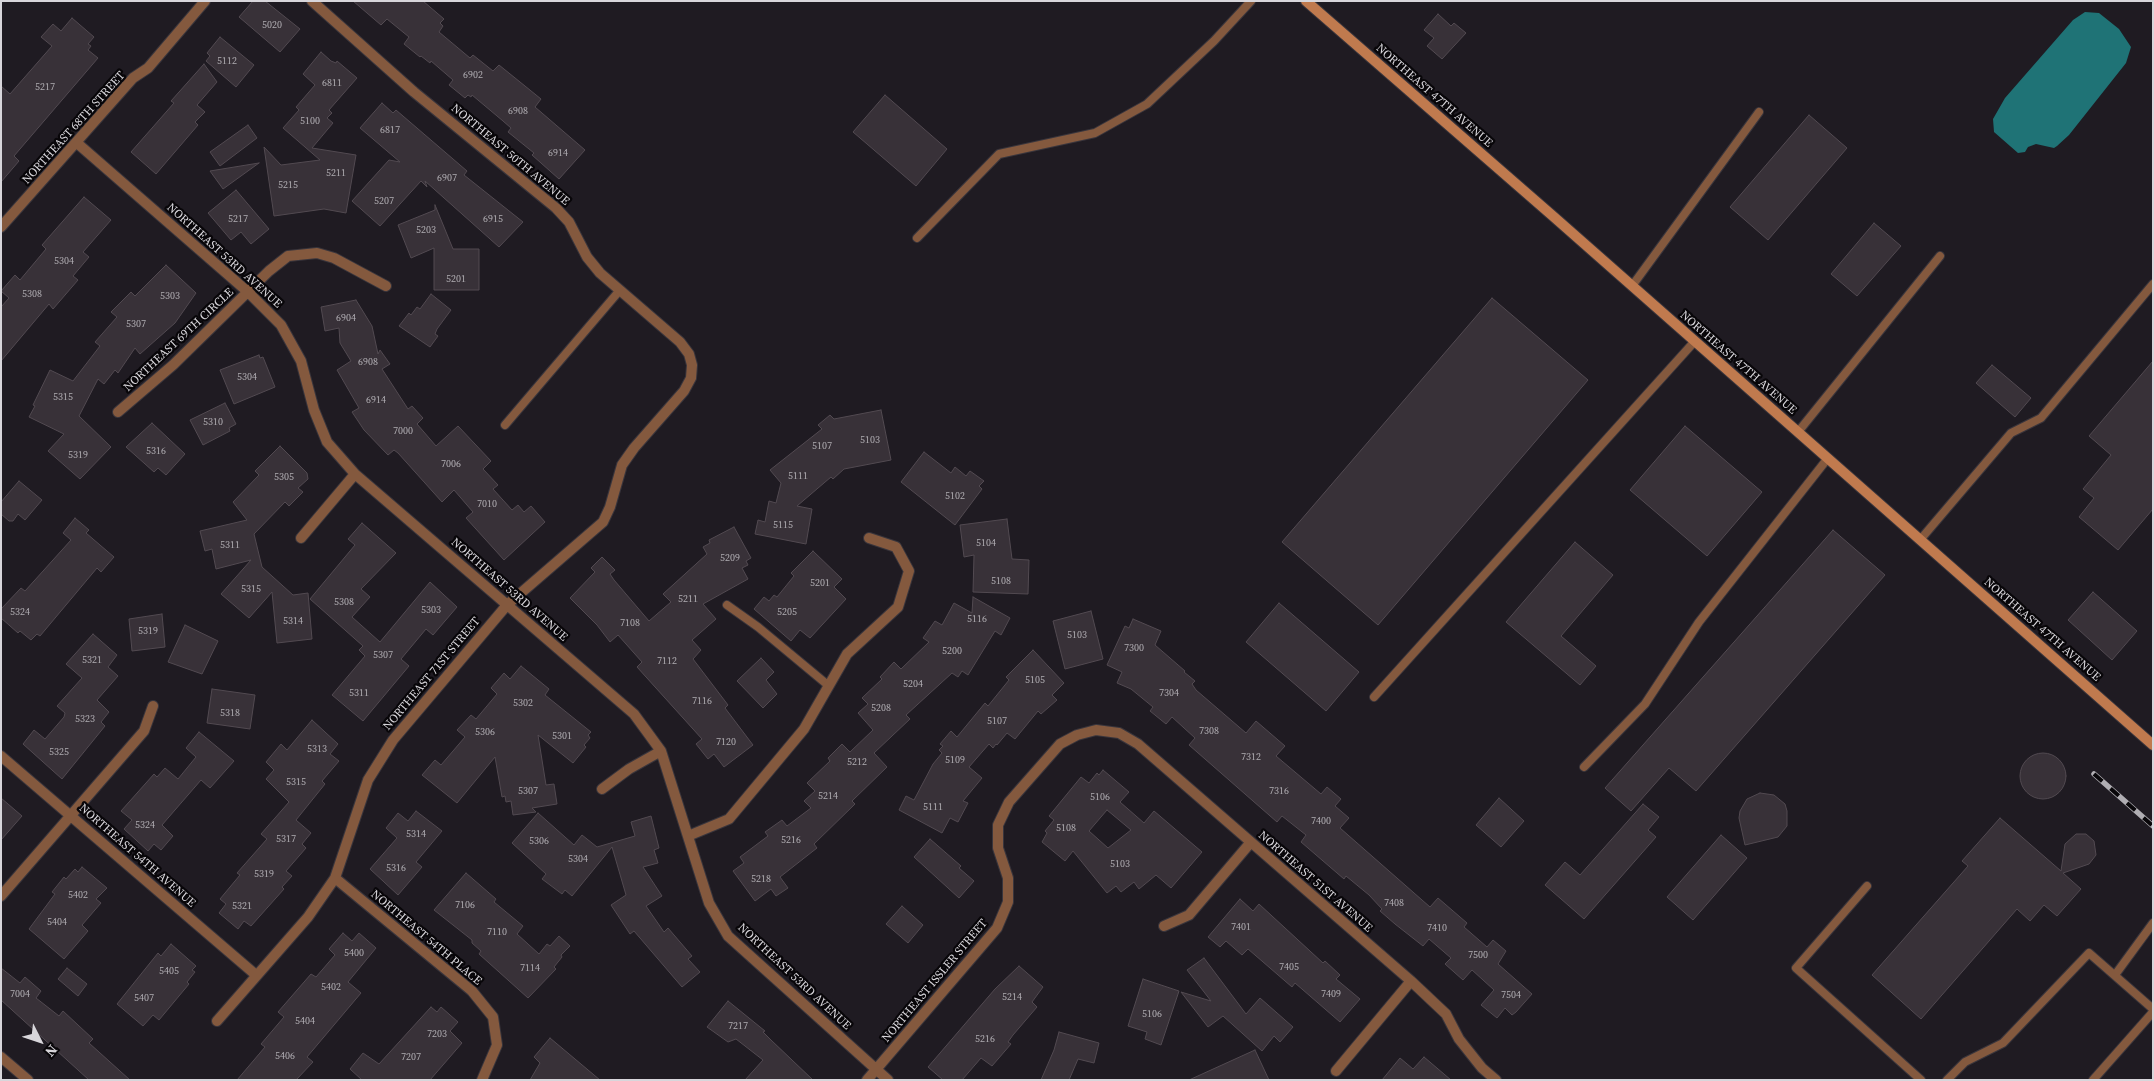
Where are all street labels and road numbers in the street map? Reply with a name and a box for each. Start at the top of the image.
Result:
street label: NORTHEAST 47TH AVENUE [1373,41,1495,151]
street label: NORTHEAST 68TH STREET [20,69,128,187]
street label: NORTHEAST 50TH AVENUE [448,101,572,209]
street label: NORTHEAST 53RD AVENUE [164,201,284,311]
street label: NORTHEAST 69TH CIRCLE [121,285,237,395]
street label: NORTHEAST 47TH AVENUE [1677,308,1799,418]
street label: NORTHEAST 53RD AVENUE [448,535,570,645]
street label: NORTHEAST 47TH AVENUE [1981,575,2103,685]
street label: NORTHEAST 71ST STREET [381,615,483,733]
street label: NORTHEAST 54TH AVENUE [76,801,198,911]
street label: NORTHEAST 51ST AVENUE [1255,828,1375,936]
street label: NORTHEAST 54TH PLACE [368,887,484,989]
street label: NORTHEAST ISSLER STREET [879,917,991,1045]
street label: NORTHEAST 53RD AVENUE [734,921,854,1033]

